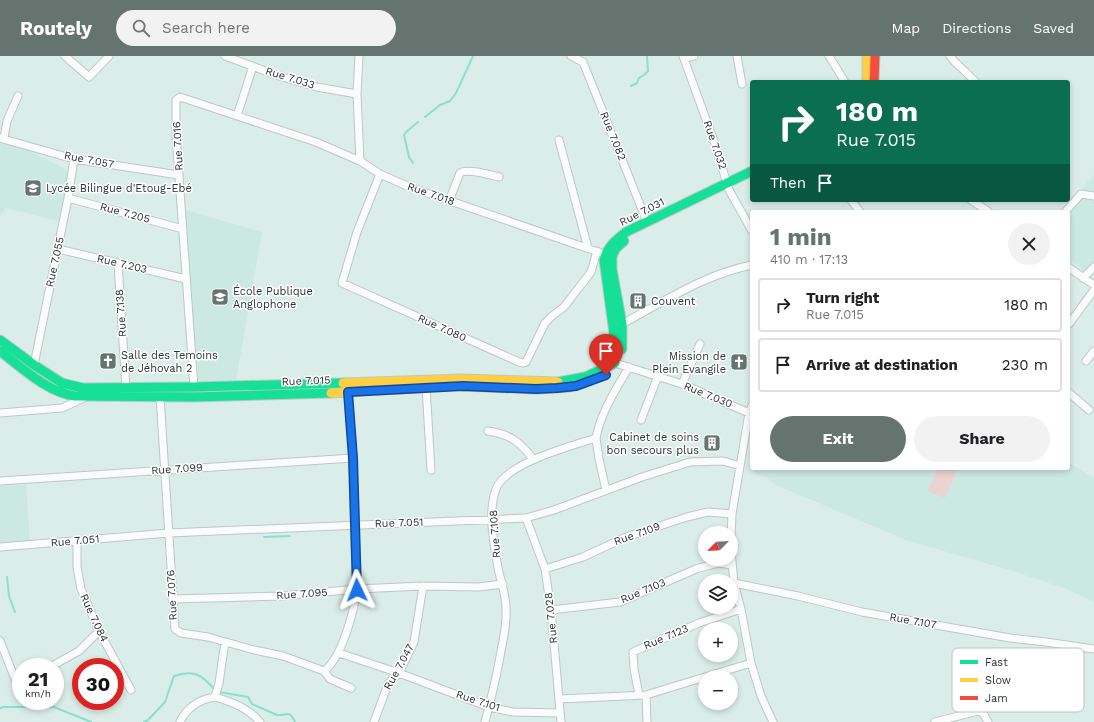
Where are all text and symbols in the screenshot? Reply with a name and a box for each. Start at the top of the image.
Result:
search box [116,10,396,46]
text: Routely [20,17,92,40]
icon: search [130,17,152,39]
text: Search here [162,19,250,37]
text: Map [892,20,920,36]
text: Directions [942,20,1011,36]
text: Saved [1033,20,1074,36]
street label: Rue 7.033 [264,64,316,92]
text: 180 m [836,95,918,128]
icon: right [770,96,822,148]
street label: Rue 7.082 [597,110,629,162]
street label: Rue 7.032 [701,119,729,171]
street label: Rue 7.016 [170,121,186,171]
text: Rue 7.015 [836,129,916,150]
street label: Rue 7.057 [63,149,115,171]
icon: arrive [814,172,836,194]
text: Then [770,174,806,192]
school or university icon: Lycée Bilingue d'Etoug-Ebé [23,178,43,198]
street label: Rue 7.018 [406,180,457,208]
place label: Lycée Bilingue d'Etoug-Ebé [46,182,192,195]
street label: Rue 7.031 [617,195,667,229]
street label: Rue 7.205 [99,200,151,226]
text: 1 min [770,223,832,251]
button: close [1008,223,1050,265]
street label: Rue 7.055 [43,236,67,288]
street label: Rue 7.203 [96,252,148,276]
text: 410 m · 17:13 [770,252,848,267]
place label: École Publique Anglophone [233,284,313,311]
school or university icon: École Publique Anglophone [210,287,230,307]
street label: Rue 7.138 [113,288,129,337]
text: Turn right [806,289,879,307]
building icon: Couvent [628,291,648,311]
icon: right [772,294,794,316]
place label: Couvent [651,295,696,308]
text: 180 m [1004,296,1048,314]
text: Rue 7.015 [806,307,864,322]
street label: Rue 7.080 [416,312,468,345]
pin [589,334,623,375]
icon: arrive [595,340,617,362]
place label: Salle des Temoins de Jéhovah 2 [121,349,218,375]
place label: Mission de Plein Evangile [652,350,726,376]
church icon: Salle des Temoins de Jéhovah 2 [98,351,118,371]
church icon: Mission de Plein Evangile [729,352,749,372]
icon: arrive [772,354,794,376]
text: Arrive at destination [806,356,958,374]
text: 230 m [1002,356,1048,374]
street label: Rue 7.015 [281,374,331,388]
street label: Rue 7.030 [682,379,734,411]
button: Exit [770,416,906,462]
button: Share [914,416,1050,462]
place label: Cabinet de soins bon secours plus [607,431,699,457]
building icon: Cabinet de soins bon secours plus [702,433,722,453]
street label: Rue 7.099 [151,461,204,477]
street label: Rue 7.108 [487,509,503,559]
street label: Rue 7.051 [374,516,424,530]
street label: Rue 7.109 [612,520,662,548]
north arrow [698,526,738,566]
map controls [698,526,738,710]
street label: Rue 7.051 [50,532,100,550]
street label: Rue 7.076 [164,569,180,621]
position arrow [336,569,378,611]
button: layers [698,574,738,614]
street label: Rue 7.103 [618,576,668,606]
street label: Rue 7.095 [276,586,328,602]
street label: Rue 7.084 [77,592,111,644]
street label: Rue 7.028 [542,592,560,644]
street label: Rue 7.107 [888,610,938,632]
street label: Rue 7.123 [642,622,690,652]
button: + [698,622,738,662]
street label: Rue 7.047 [381,642,417,692]
legend [952,648,1084,712]
text: Fast [985,656,1008,669]
speed limit sign: 30 [72,658,124,710]
text: 21 [28,667,48,691]
button: − [698,670,738,710]
text: Slow [985,674,1011,687]
text: km/h [25,688,51,699]
street label: Rue 7.101 [454,688,502,714]
text: Jam [985,692,1008,705]

